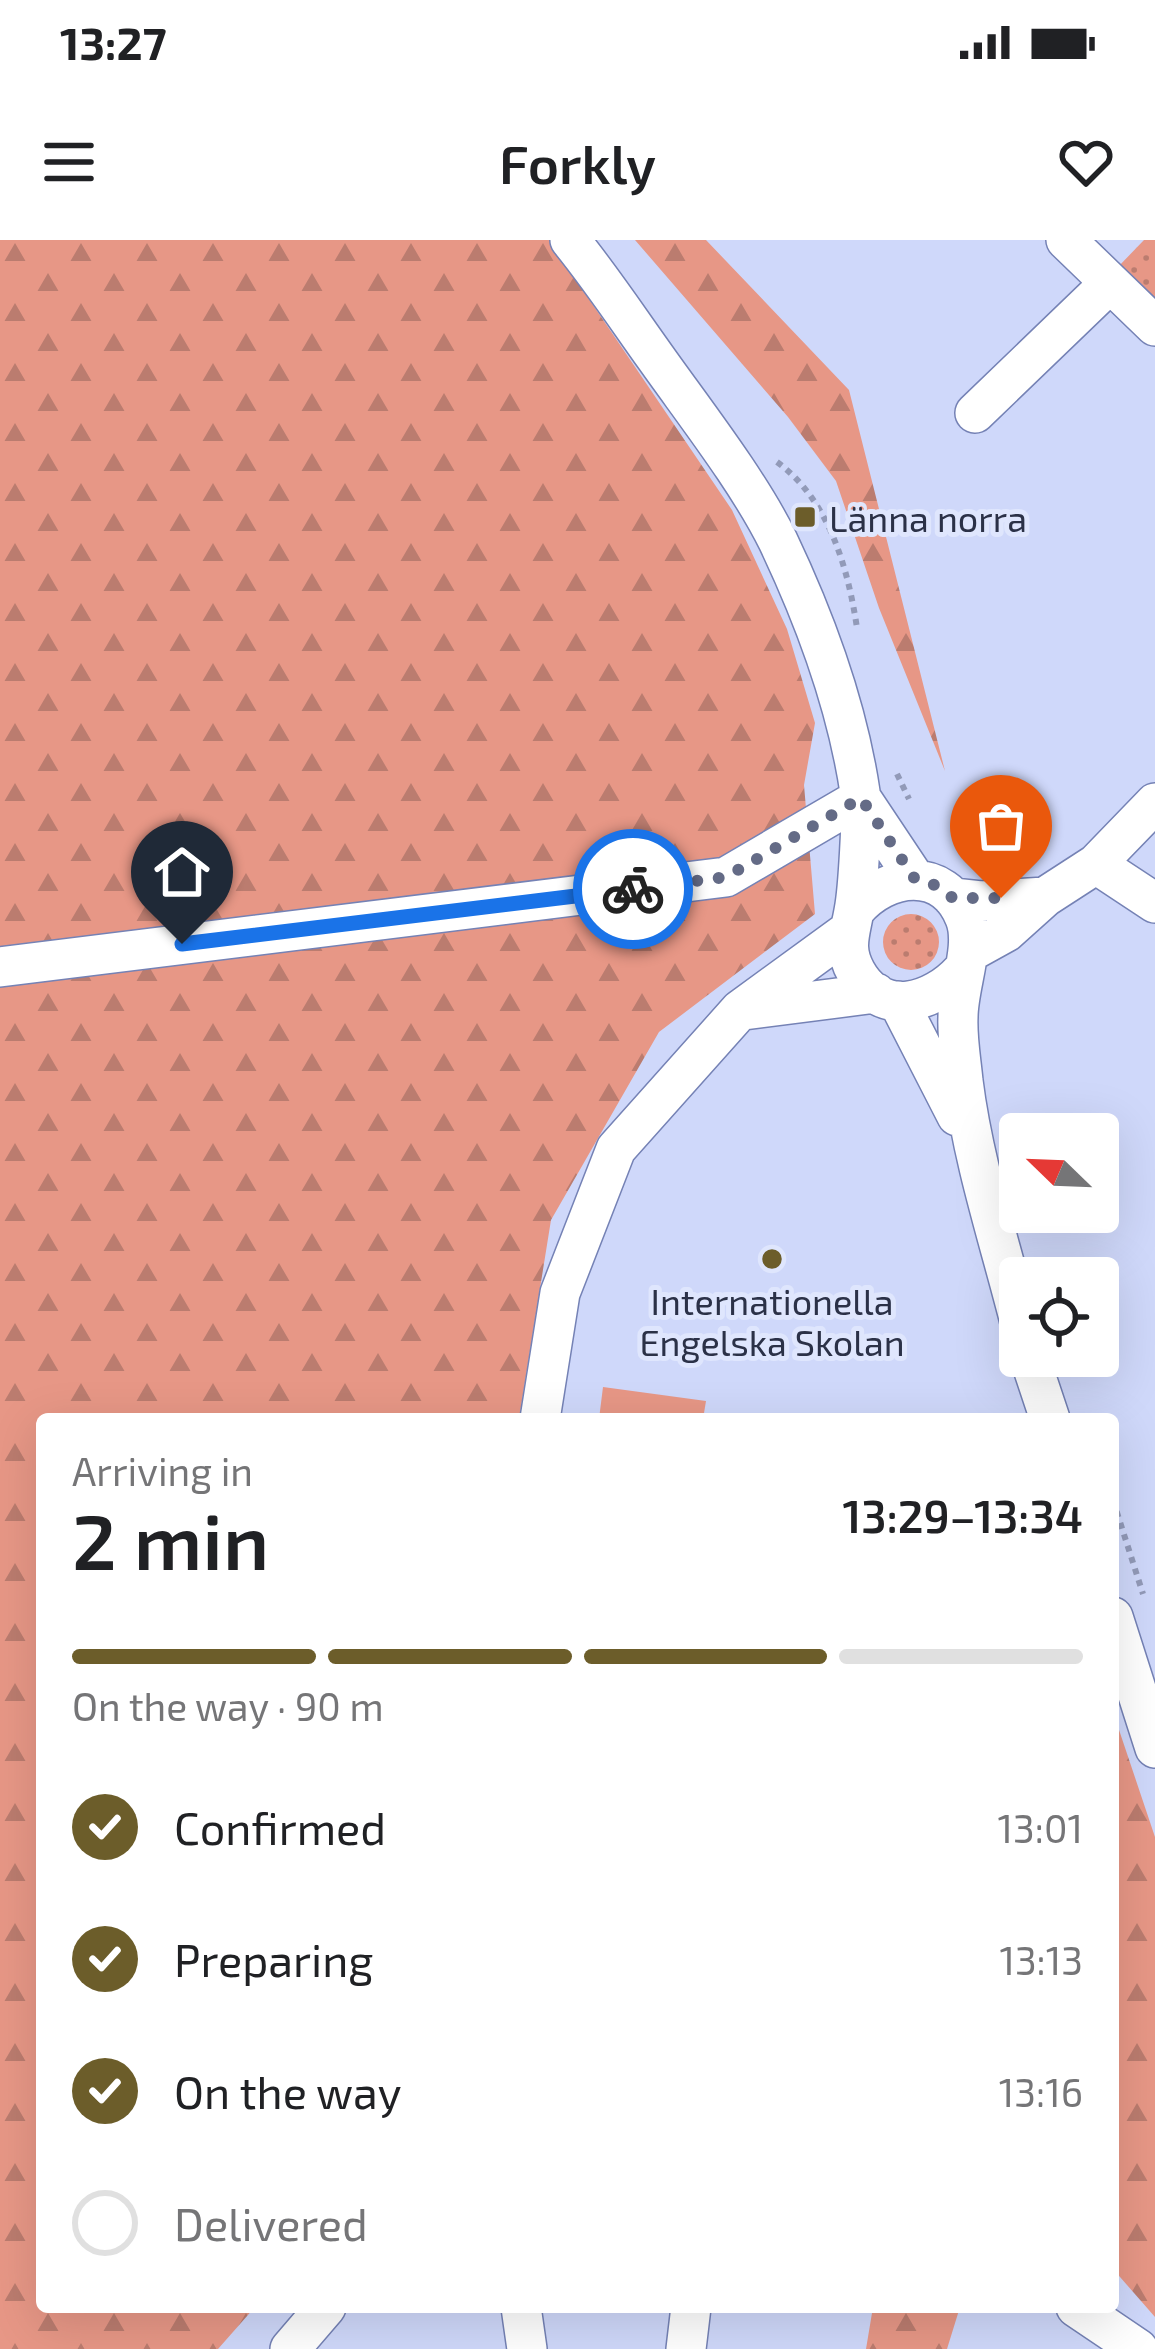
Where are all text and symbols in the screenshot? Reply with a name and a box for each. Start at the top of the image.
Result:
text: 13:27 [60,15,166,69]
icon: menu [36,129,102,195]
icon: heart [1053,129,1119,195]
text: Forkly [499,130,656,195]
place label: Länna norra [829,496,1027,539]
marker: Länna norra [792,504,818,530]
pin [950,775,1052,898]
icon: bag [968,793,1034,859]
pin [131,821,233,944]
courier [573,829,693,949]
icon: home [149,839,215,905]
icon: bike [600,856,666,922]
north arrow [999,1113,1119,1233]
map controls [999,1113,1119,1377]
marker: Internationella Engelska Skolan [759,1246,785,1272]
button: locate [999,1257,1119,1377]
place label: Internationella Engelska Skolan [639,1279,905,1363]
text: Arriving in [72,1447,253,1494]
text: 13:29–13:34 [843,1488,1083,1542]
text: 2 min [72,1492,269,1586]
text: On the way · 90 m [72,1682,384,1729]
icon: check [72,1794,138,1860]
text: Confirmed [174,1800,386,1854]
text: 13:01 [998,1804,1083,1851]
icon: check [72,1926,138,1992]
text: Preparing [174,1932,373,1986]
text: 13:13 [999,1936,1083,1983]
icon: check [72,2058,138,2124]
text: On the way [174,2064,401,2118]
text: 13:16 [999,2068,1083,2115]
text: Delivered [174,2196,368,2250]

